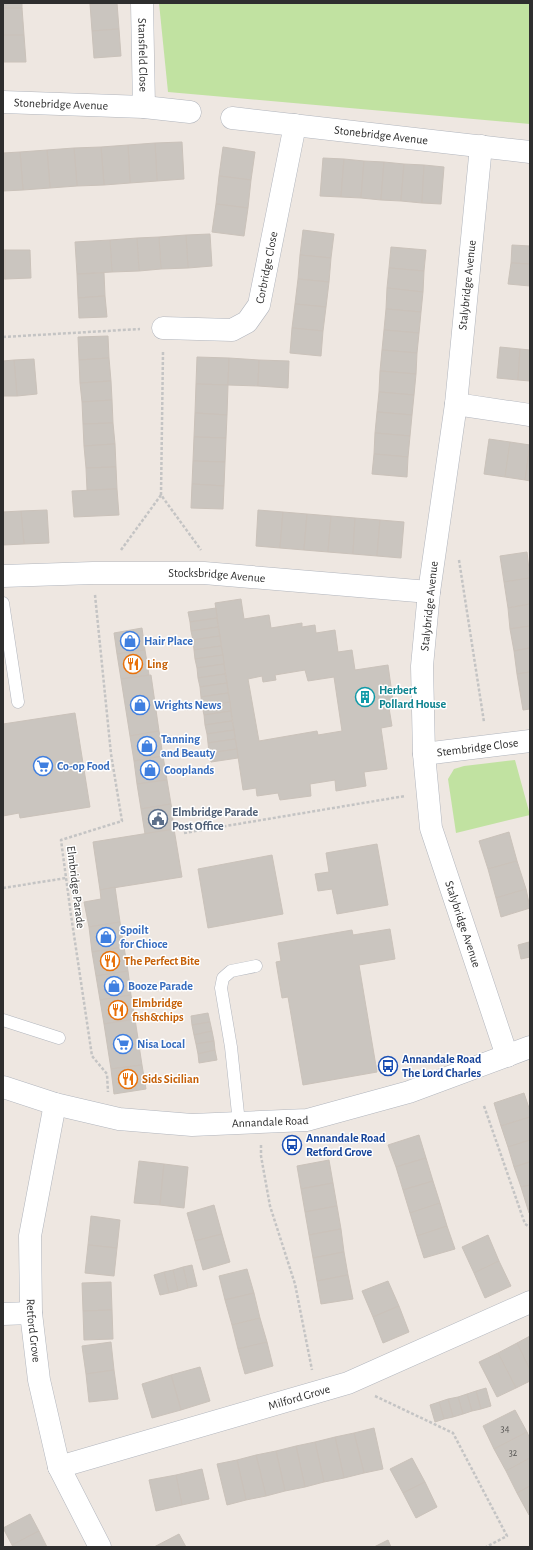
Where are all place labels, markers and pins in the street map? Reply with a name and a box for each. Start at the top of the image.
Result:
shop icon: Hair Place [119,630,141,652]
place label: Hair Place [144,635,193,647]
restaurant icon: Ling [122,653,144,675]
place label: Ling [147,658,169,670]
place label: Herbert Pollard House [379,684,446,710]
building icon: Herbert Pollard House [354,686,376,708]
shop icon: Wrights News [129,694,151,716]
place label: Wrights News [154,699,222,711]
place label: Tanning and Beauty [161,733,216,760]
shop icon: Tanning and Beauty [136,735,158,757]
supermarket icon: Co-op Food [32,755,54,777]
shop icon: Cooplands [139,759,161,781]
place label: Co-op Food [57,760,111,772]
place label: Cooplands [164,764,215,776]
place label: Elmbridge Parade Post Office [172,806,259,832]
public building icon: Elmbridge Parade Post Office [147,808,169,830]
place label: Spoilt for Chioce [120,924,168,950]
shop icon: Spoilt for Chioce [95,926,117,948]
restaurant icon: The Perfect Bite [99,950,121,972]
place label: The Perfect Bite [124,955,200,967]
shop icon: Booze Parade [103,975,125,997]
place label: Booze Parade [128,980,193,992]
place label: Elmbridge fish&chips [132,997,184,1023]
restaurant icon: Elmbridge fish&chips [107,999,129,1021]
supermarket icon: Nisa Local [112,1033,134,1055]
place label: Nisa Local [137,1038,185,1050]
place label: Annandale Road The Lord Charles [402,1053,482,1079]
bus stop icon: Annandale Road The Lord Charles [377,1055,399,1077]
restaurant icon: Sids Sicilian [117,1068,139,1090]
place label: Sids Sicilian [142,1073,199,1085]
place label: Annandale Road Retford Grove [306,1132,386,1158]
bus stop icon: Annandale Road Retford Grove [281,1134,303,1156]

